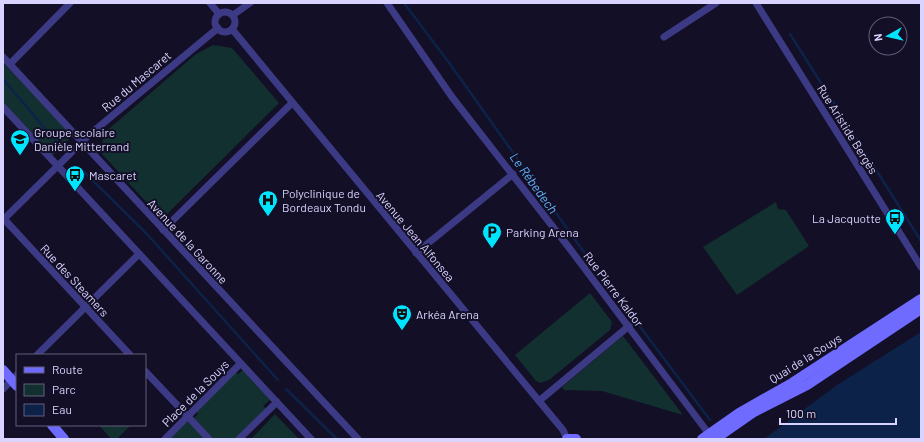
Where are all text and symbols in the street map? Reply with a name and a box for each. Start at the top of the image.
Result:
north arrow [868,16,908,56]
text: N [871,33,885,42]
street label: Rue du Mascaret [99,48,173,114]
street label: Rue Aristide Bergès [815,82,881,176]
place label: Groupe scolaire Danièle Mitterrand [34,125,129,153]
school or university icon: Groupe scolaire Danièle Mitterrand [9,128,31,156]
water label: Le Rébedech [507,149,562,217]
bus stop icon: Mascaret [64,164,86,192]
place label: Mascaret [89,168,137,182]
place label: Polyclinique de Bordeaux Tondu [282,186,366,214]
street label: Avenue Jean Alfonsea [374,188,458,284]
hospital icon: Polyclinique de Bordeaux Tondu [257,189,279,217]
street label: Avenue de la Garonne [145,196,231,286]
bus stop icon: La Jacquotte [884,207,906,235]
place label: La Jacquotte [812,211,881,225]
parking icon: Parking Arena [481,221,503,249]
place label: Parking Arena [506,225,579,239]
street label: Rue des Steamers [38,241,112,319]
street label: Rue Pierre Kaldor [581,249,647,330]
theatre icon: Arkéa Arena [391,303,413,331]
place label: Arkéa Arena [416,307,479,321]
street label: Quai de la Souys [766,330,844,386]
legend [16,354,146,426]
street label: Place de la Souys [159,357,231,429]
text: Route [52,362,83,376]
text: Parc [52,382,76,396]
scale bar [780,400,896,426]
text: Eau [52,402,72,416]
text: 100 m [786,406,816,420]

